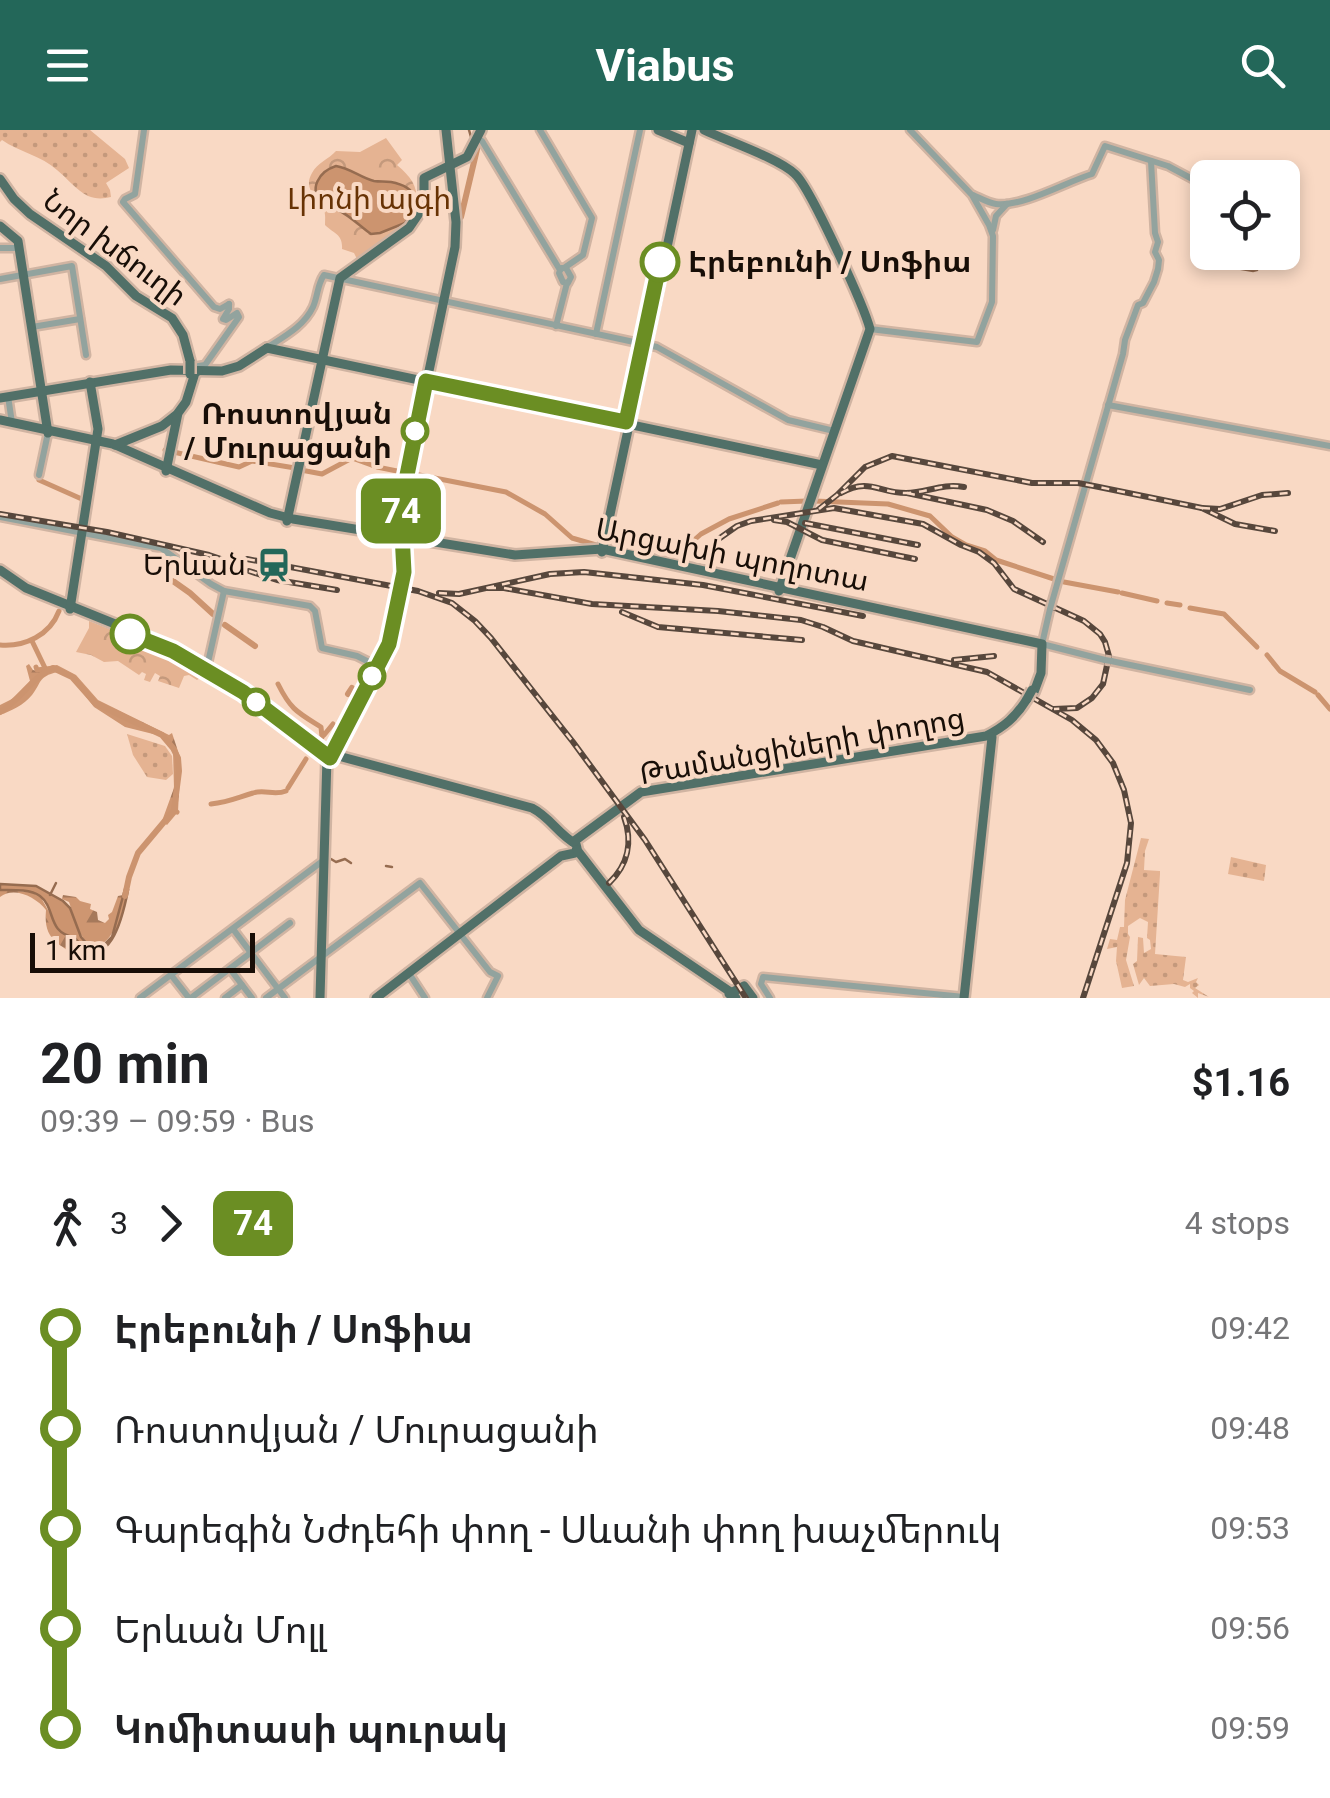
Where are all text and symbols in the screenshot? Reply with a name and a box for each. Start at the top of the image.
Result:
icon: menu [40,38,95,93]
icon: search [1235,38,1290,93]
text: Viabus [595,39,735,92]
map controls [1190,160,1300,270]
button: locate [1190,160,1300,270]
park label: Լիոնի այգի [287,181,451,216]
street label: Նոր խճուղի [37,182,194,313]
marker: Էրեբունի / Սոֆիա [641,243,679,281]
place label: Էրեբունի / Սոֆիա [688,244,971,279]
place label: Ռոստովյան / Մուրացանի [183,396,392,465]
marker: Ռոստովյան / Մուրացանի [402,418,428,444]
line badge: 74 [356,478,446,544]
text: 74 [381,491,421,532]
street label: Արցախի պողոտա [593,511,872,598]
station icon: Երևան [255,546,293,584]
place label: Երևան [143,547,246,582]
unlabelled marker [111,615,149,653]
unlabelled marker [359,663,385,689]
unlabelled marker [243,689,269,715]
street label: Թամանցիների փողոց [637,700,967,791]
scale bar [30,928,255,973]
text: 1 km [45,934,106,967]
text: 20 min [40,1032,210,1096]
text: $1.16 [1192,1061,1290,1105]
text: 09:39 – 09:59 · Bus [40,1102,315,1140]
icon: walk [40,1196,95,1251]
icon: forward [143,1196,198,1251]
text: 74 [233,1203,273,1244]
text: 3 [110,1204,128,1242]
text: 4 stops [1185,1204,1290,1242]
text: Էրեբունի / Սոֆիա [114,1308,473,1352]
text: 09:42 [1210,1309,1290,1347]
text: Ռոստովյան / Մուրացանի [114,1408,599,1452]
text: 09:48 [1210,1409,1290,1447]
text: Գարեգին Նժդեհի փող - Սևանի փող խաչմերուկ [114,1508,1002,1552]
text: 09:53 [1210,1509,1290,1547]
text: Երևան Մոլլ [114,1608,327,1652]
text: 09:56 [1210,1609,1290,1647]
text: Կոմիտասի պուրակ [114,1708,508,1752]
text: 09:59 [1210,1709,1290,1747]

